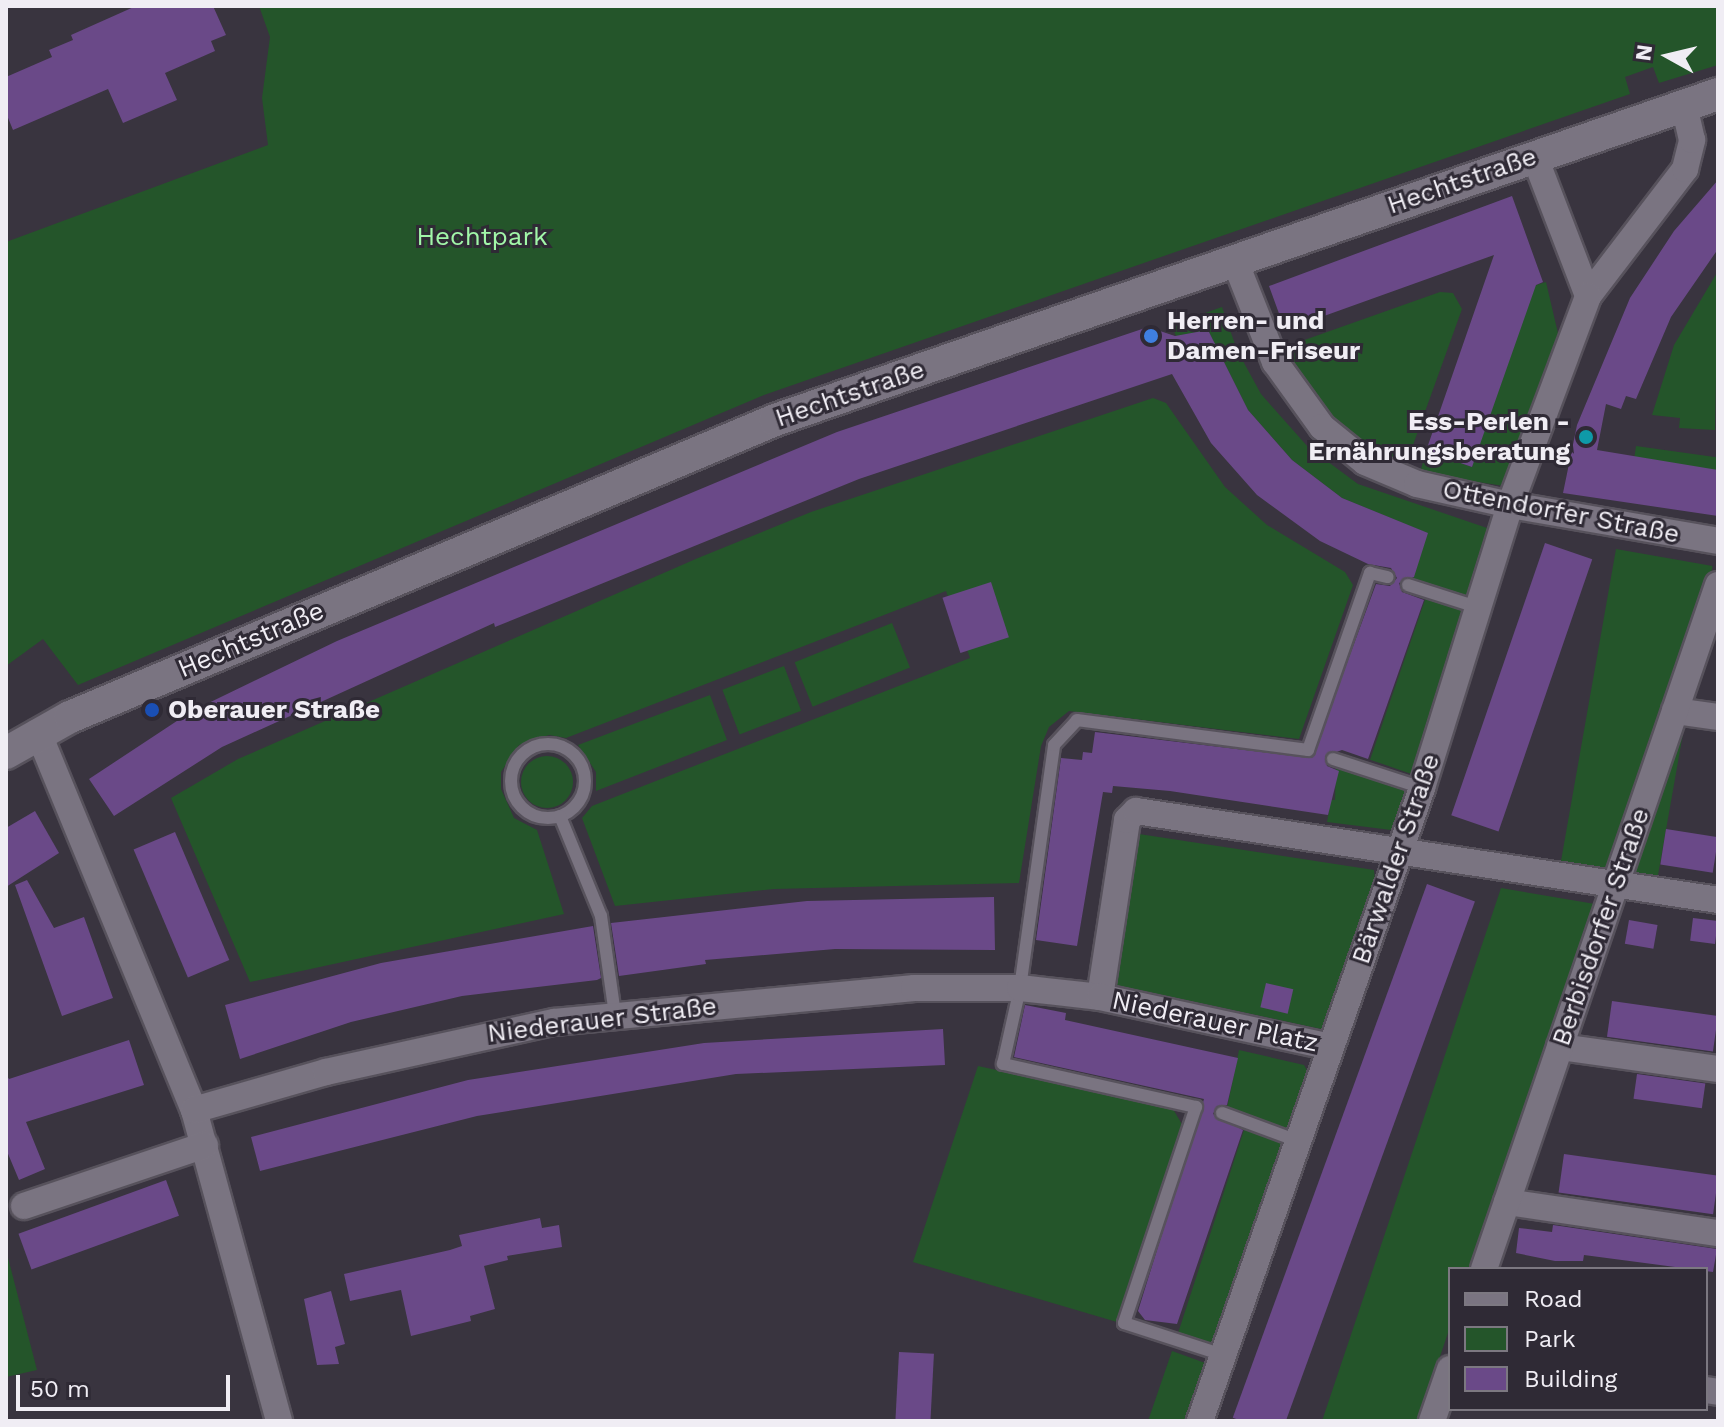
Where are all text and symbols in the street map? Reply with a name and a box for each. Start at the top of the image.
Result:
north arrow [1628,16,1708,96]
text: N [1630,43,1657,62]
street label: Hechtstraße [1383,141,1541,221]
park label: Hechtpark [416,221,548,253]
place label: Herren- und Damen-Friseur [1167,305,1360,366]
marker: Herren- und Damen-Friseur [1142,327,1160,345]
street label: Hechtstraße [771,354,929,434]
place label: Ess-Perlen - Ernährungsberatung [1308,406,1570,468]
marker: Ess-Perlen - Ernährungsberatung [1577,428,1595,446]
street label: Ottendorfer Straße [1440,474,1682,550]
street label: Hechtstraße [173,595,329,685]
place label: Oberauer Straße [168,694,380,726]
marker: Oberauer Straße [143,701,161,719]
street label: Bärwalder Straße [1345,750,1447,968]
street label: Berbisdorfer Straße [1546,804,1656,1050]
street label: Niederauer Platz [1109,985,1321,1059]
street label: Niederauer Straße [485,990,719,1050]
legend [1448,1267,1708,1411]
text: Road [1524,1285,1583,1313]
text: Park [1524,1325,1576,1353]
scale bar [20,1359,234,1409]
text: Building [1524,1365,1617,1393]
text: 50 m [30,1375,90,1403]

